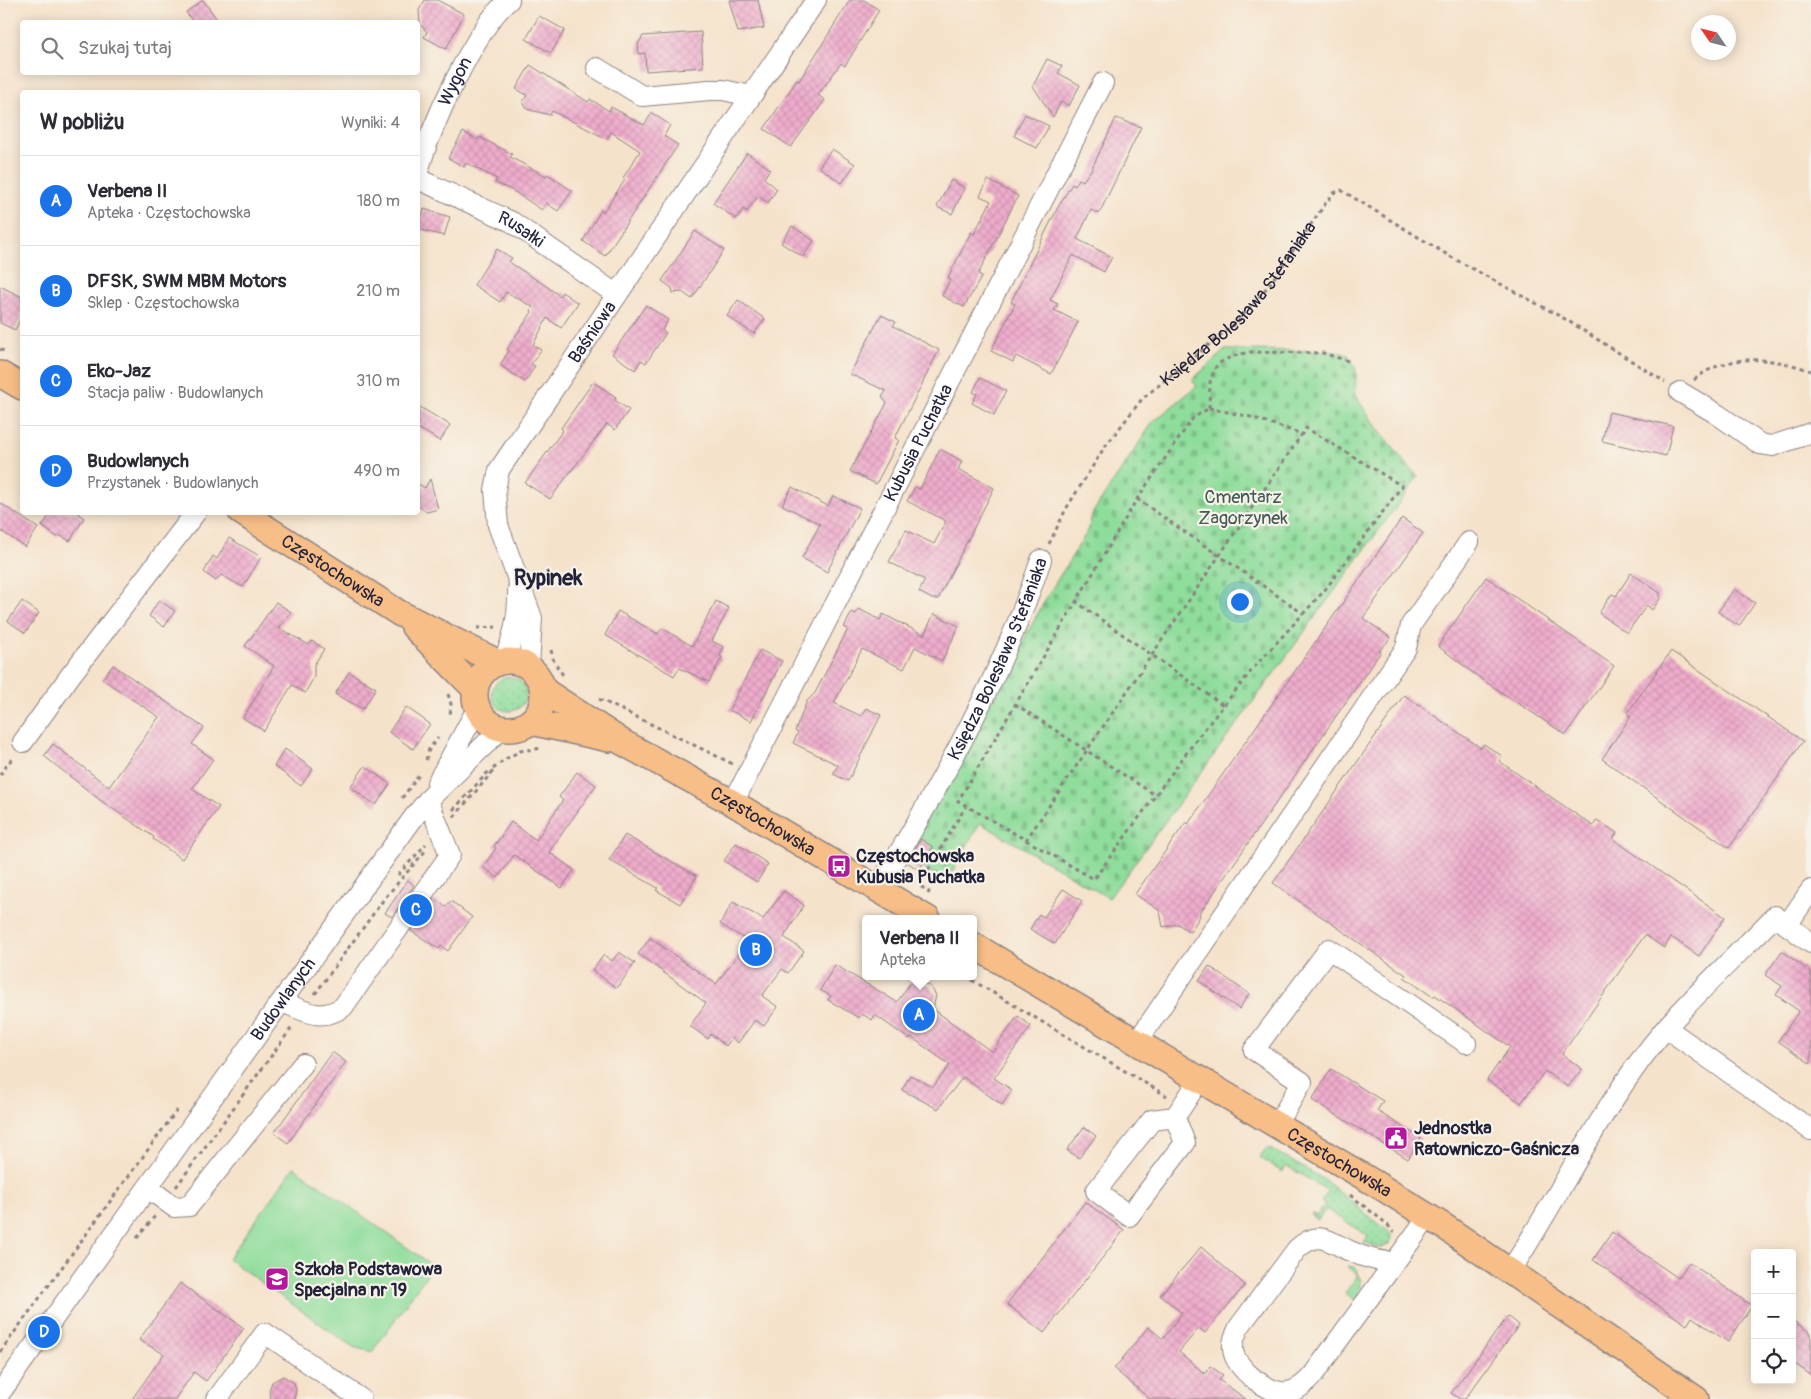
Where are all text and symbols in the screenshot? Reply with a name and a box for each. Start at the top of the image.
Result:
north arrow [1691,15,1736,60]
search box [20,20,420,75]
icon: search [38,34,66,62]
text: Szukaj tutaj [78,36,172,60]
street label: Wygon [433,53,477,110]
text: W pobliżu [40,109,124,136]
text: Wyniki: 4 [341,113,400,133]
text: Verbena II [87,179,167,203]
text: A [51,191,61,211]
text: 180 m [357,191,400,211]
text: Apteka · Częstochowska [87,203,251,223]
street label: Rusałki [495,206,549,253]
street label: Księdza Bolesława Stefaniaka [1155,217,1321,391]
text: DFSK, SWM MBM Motors [87,269,286,293]
text: B [51,281,61,301]
text: 210 m [356,281,400,301]
text: Sklep · Częstochowska [87,293,239,313]
street label: Baśniowa [563,297,621,368]
text: Eko-Jaz [87,359,151,383]
text: C [51,371,61,391]
text: 310 m [356,371,400,391]
street label: Kubusia Puchatka [878,380,958,505]
text: Stacja paliw · Budowlanych [87,383,263,403]
text: Budowlanych [87,449,189,473]
text: D [51,461,61,481]
text: 490 m [354,461,400,481]
text: Przystanek · Budowlanych [87,473,259,493]
park label: Cmentarz Zagorzynek [1198,486,1288,530]
street label: Częstochowska [277,529,389,612]
street label: Księdza Bolesława Stefaniaka [942,555,1052,764]
district label: Rypinek [514,564,583,592]
your location [1227,589,1253,615]
street label: Częstochowska [706,781,820,861]
place label: Częstochowska Kubusia Puchatka [856,845,985,889]
bus stop icon: Częstochowska Kubusia Puchatka [826,853,852,879]
pin: C [400,891,432,929]
popup [862,915,977,980]
text: Verbena II [879,926,960,950]
pin: B [740,931,772,969]
text: Apteka [879,950,926,970]
street label: Budowlanych [246,953,321,1045]
pin: A [903,996,935,1034]
place label: Jednostka Ratowniczo-Gaśnicza [1414,1117,1580,1161]
street label: Częstochowska [1283,1122,1396,1202]
public building icon: Jednostka Ratowniczo-Gaśnicza [1383,1125,1409,1151]
map controls [1751,1249,1796,1384]
button: + [1751,1249,1796,1294]
place label: Szkoła Podstawowa Specjalna nr 19 [294,1258,443,1302]
school or university icon: Szkoła Podstawowa Specjalna nr 19 [264,1266,290,1292]
button: − [1751,1294,1796,1339]
pin: D [28,1313,60,1351]
button: locate [1751,1339,1796,1384]

